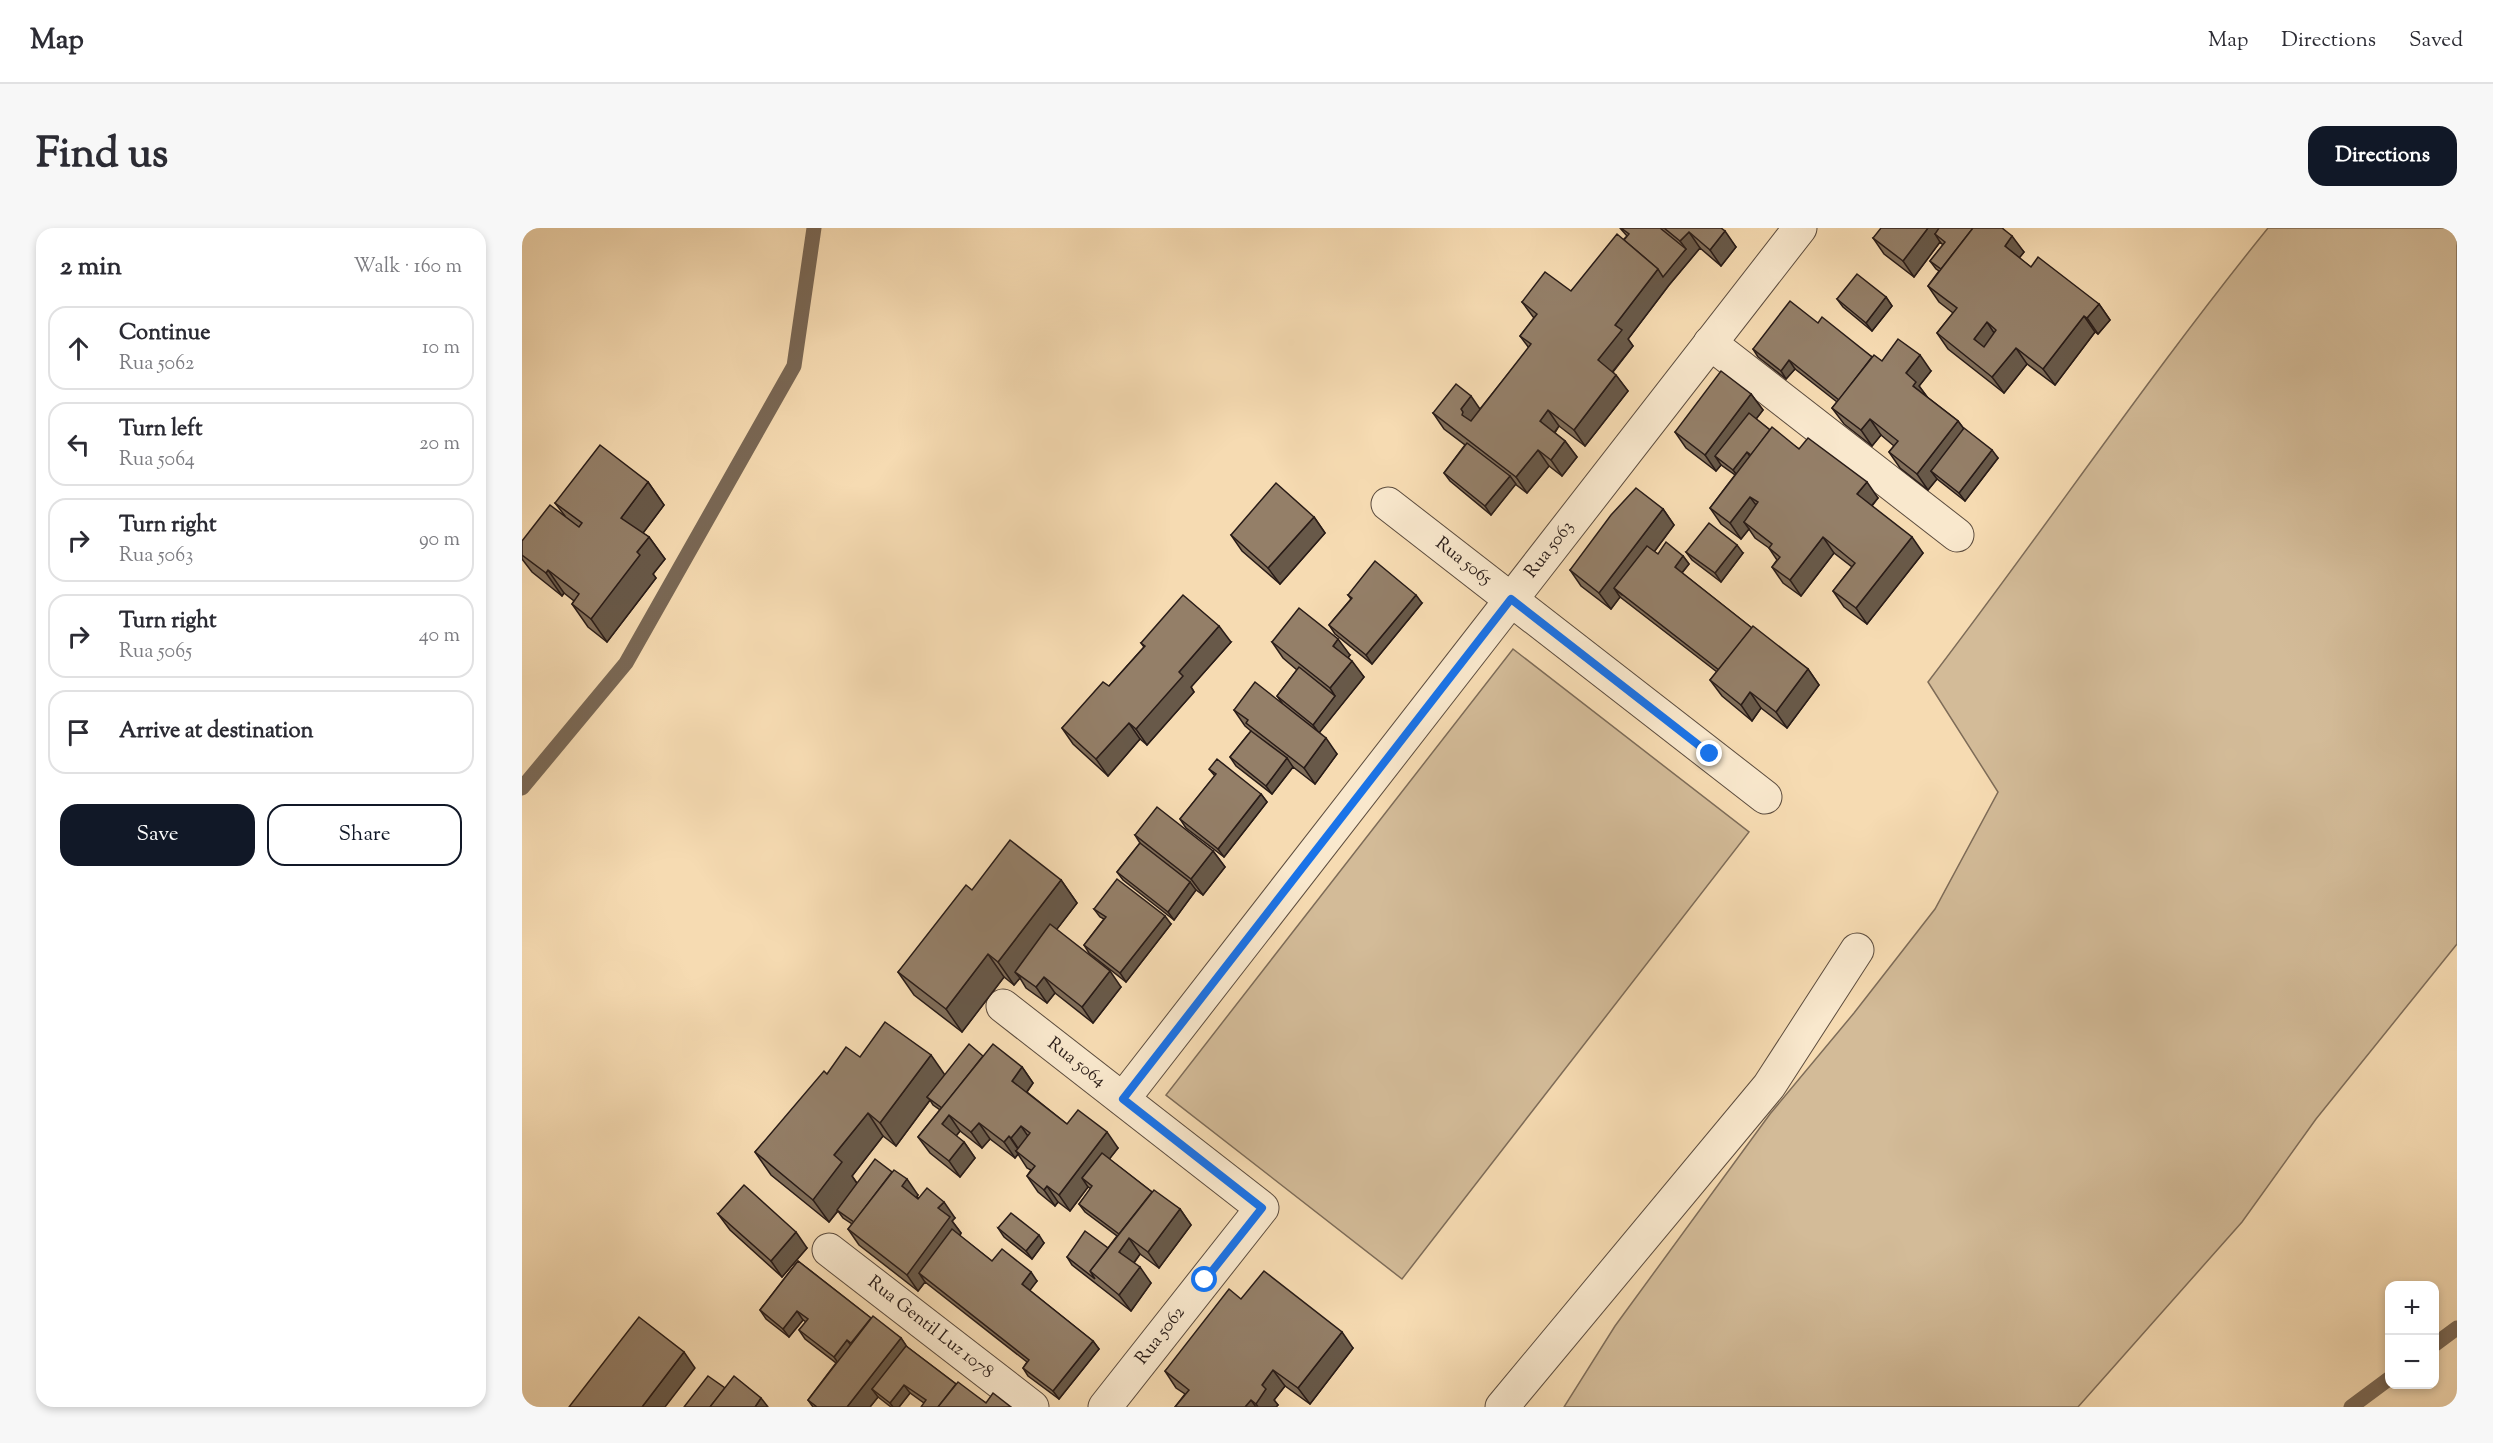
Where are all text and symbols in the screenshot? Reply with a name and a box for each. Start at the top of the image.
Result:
text: Map [30,21,84,61]
text: Map [2208,26,2248,56]
text: Directions [2281,26,2376,56]
text: Saved [2409,26,2463,56]
text: Find us [36,126,168,186]
button: Directions [2308,126,2457,186]
text: 2 min [60,249,122,286]
text: Walk · 160 m [353,253,462,282]
text: Continue [119,318,210,350]
icon: ahead [62,332,95,365]
text: 10 m [422,334,460,363]
text: Rua 5062 [119,350,194,379]
text: Turn left [119,414,202,446]
icon: left [62,428,95,461]
text: 20 m [419,430,460,459]
text: Rua 5064 [119,446,195,475]
text: Turn right [119,510,216,542]
street label: Rua 5063 [1519,516,1581,584]
icon: right [62,524,95,557]
text: 90 m [419,526,460,555]
street label: Rua 5065 [1429,532,1497,592]
text: Rua 5063 [119,542,193,571]
text: Turn right [119,606,216,638]
icon: right [62,620,95,653]
text: 40 m [419,622,460,651]
text: Rua 5065 [119,638,192,667]
icon: arrive [62,716,95,749]
text: Arrive at destination [119,716,314,748]
route end [1696,740,1722,766]
button: Save [60,804,255,866]
button: Share [267,804,462,866]
street label: Rua 5064 [1041,1032,1111,1094]
route start [1191,1266,1217,1292]
street label: Rua Gentil Luz 1078 [861,1270,999,1386]
map controls [2385,1281,2439,1389]
button: + [2385,1281,2439,1335]
street label: Rua 5062 [1130,1301,1192,1371]
button: − [2385,1335,2439,1389]

